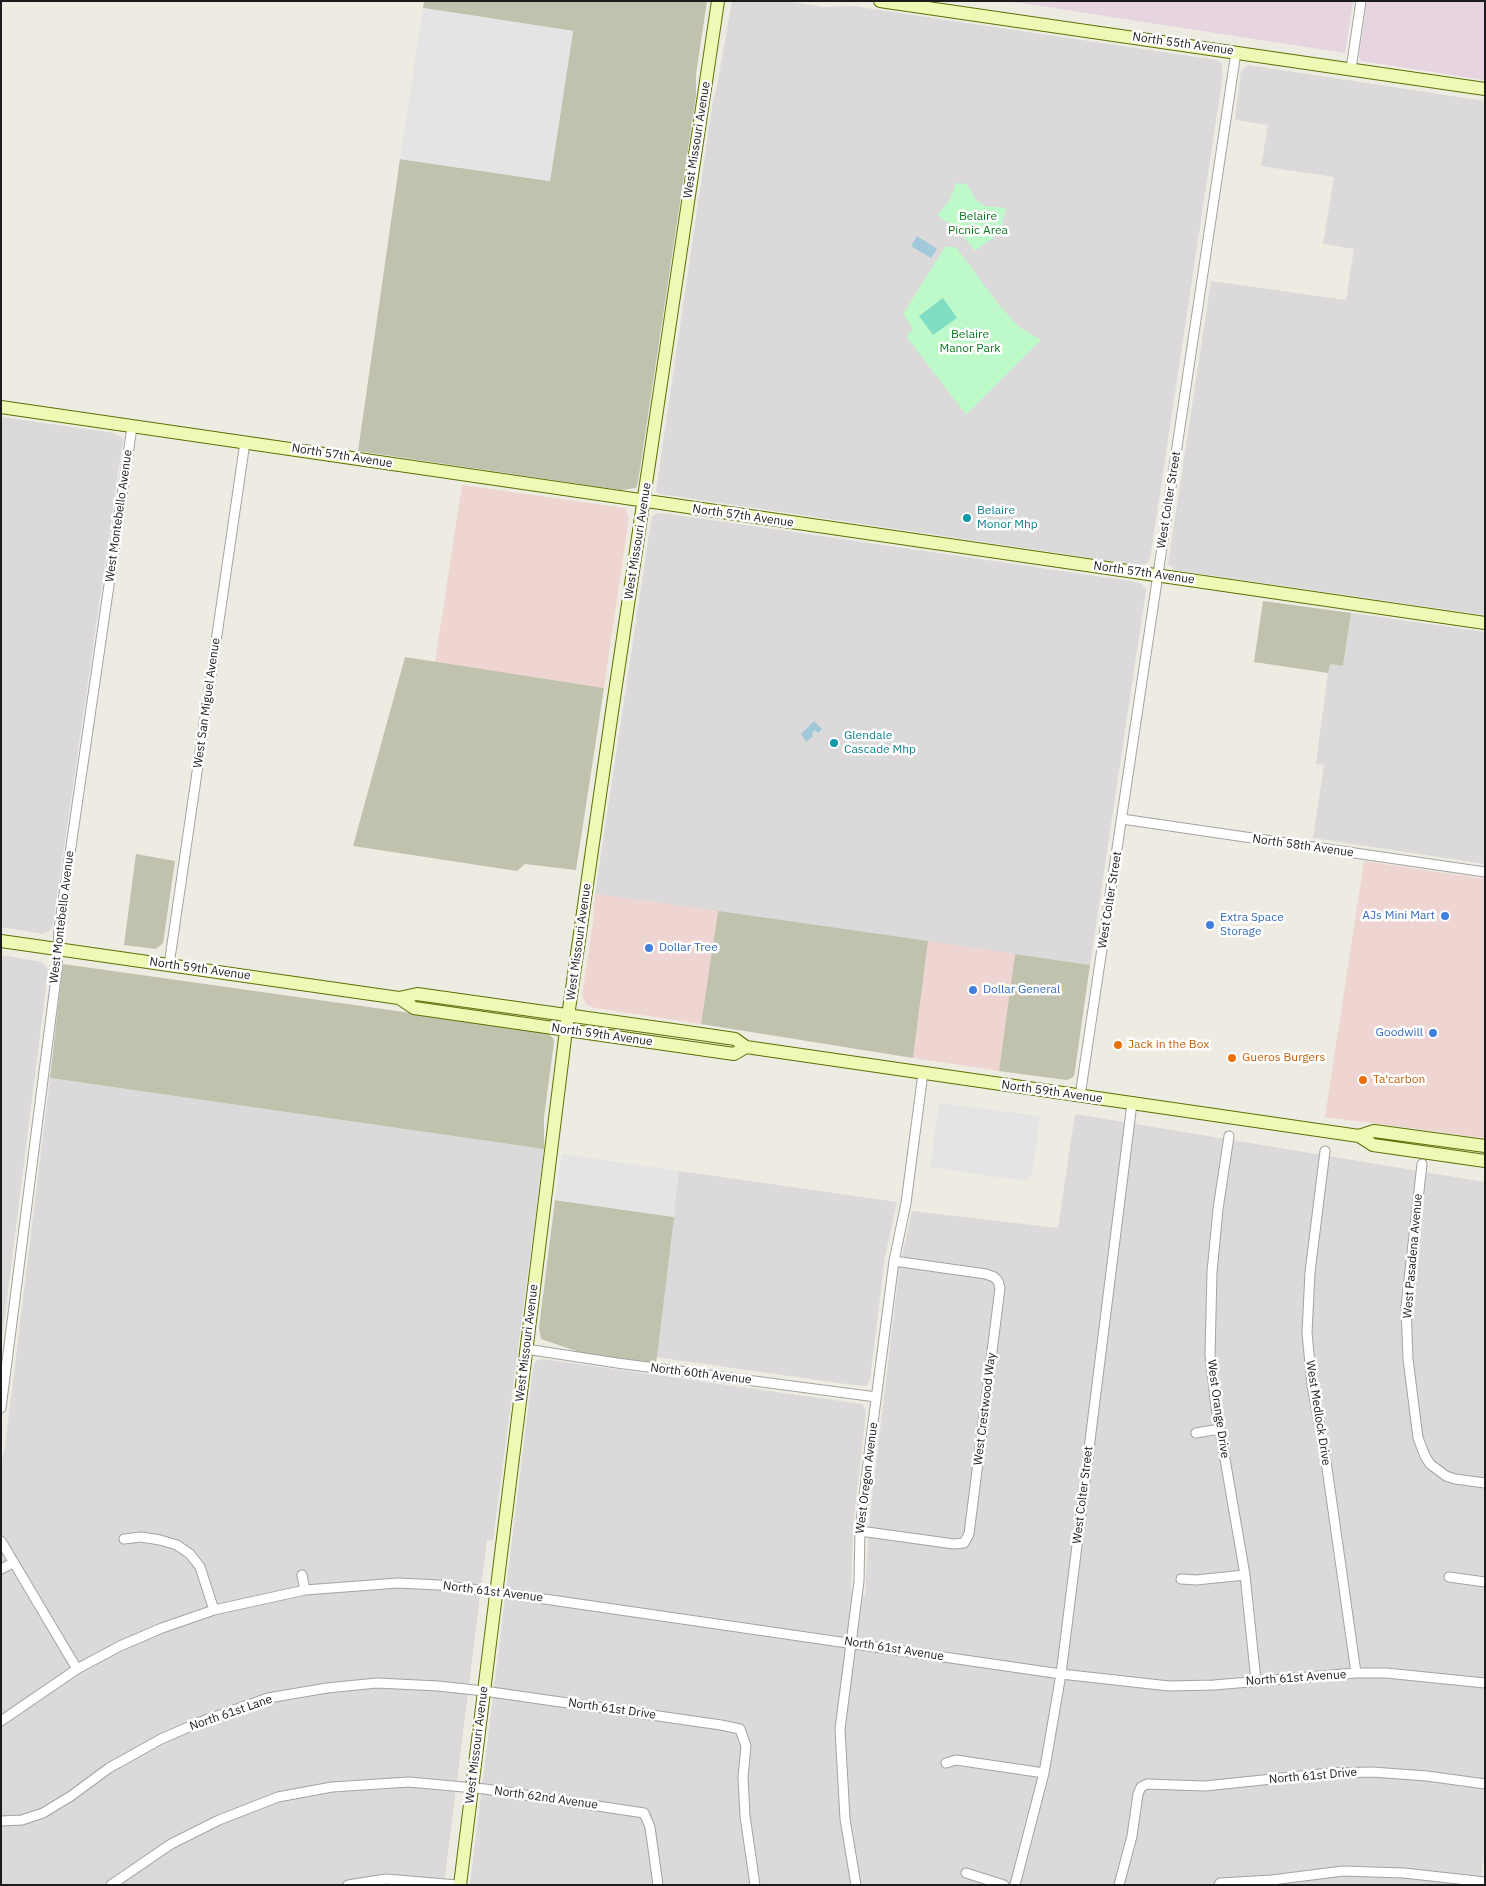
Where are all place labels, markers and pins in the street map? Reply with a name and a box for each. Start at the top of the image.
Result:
place label: Belaire Monor Mhp [977,504,1038,532]
marker: Belaire Monor Mhp [961,512,973,524]
place label: Glendale Cascade Mhp [844,729,916,757]
marker: Glendale Cascade Mhp [828,737,840,749]
place label: AJs Mini Mart [1362,909,1435,923]
marker: AJs Mini Mart [1439,910,1451,922]
place label: Extra Space Storage [1220,911,1284,939]
marker: Extra Space Storage [1204,919,1216,931]
place label: Dollar Tree [659,941,718,955]
marker: Dollar Tree [643,942,655,954]
place label: Dollar General [983,983,1060,997]
marker: Dollar General [967,984,979,996]
place label: Goodwill [1376,1026,1423,1040]
marker: Goodwill [1427,1027,1439,1039]
place label: Jack in the Box [1128,1038,1209,1052]
marker: Jack in the Box [1112,1039,1124,1051]
place label: Gueros Burgers [1242,1051,1325,1065]
marker: Gueros Burgers [1226,1052,1238,1064]
place label: Ta'carbon [1373,1073,1425,1087]
marker: Ta'carbon [1357,1074,1369,1086]

